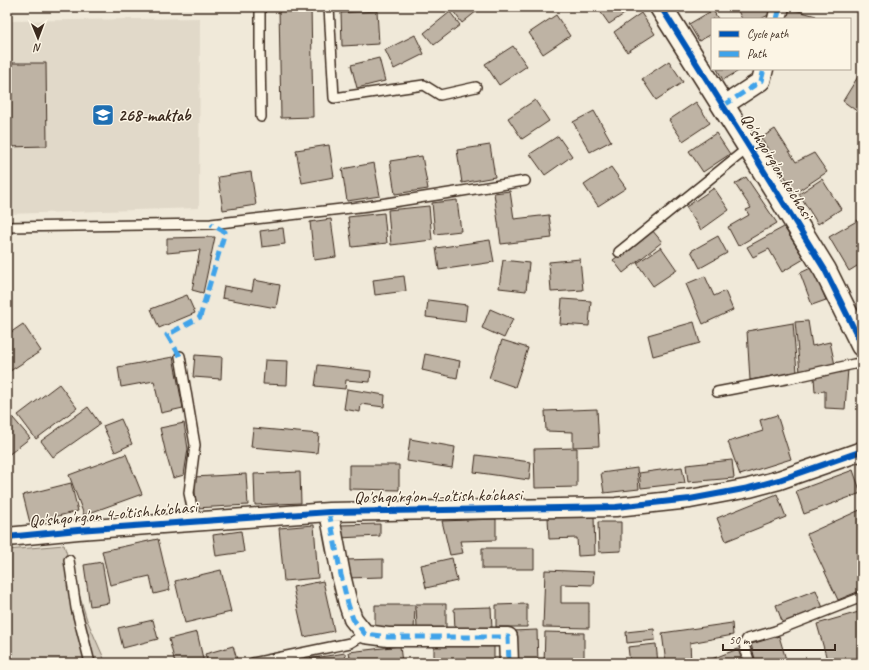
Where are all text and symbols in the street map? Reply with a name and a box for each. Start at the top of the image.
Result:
north arrow [18,18,58,58]
legend [711,18,851,70]
text: Cycle path [747,26,789,42]
text: N [32,41,42,55]
text: Path [747,46,767,62]
school or university icon: 268-maktab [90,102,116,128]
place label: 268-maktab [118,105,192,126]
street label: Qo'shqo'rg'on ko'chasi [736,109,819,224]
street label: Qo'shqo'rg'on 4-o'tish ko'chasi [354,484,524,508]
street label: Qo'shqo'rg'on 4-o'tish ko'chasi [28,496,200,532]
scale bar [723,626,835,652]
text: 50 m [729,632,751,648]

